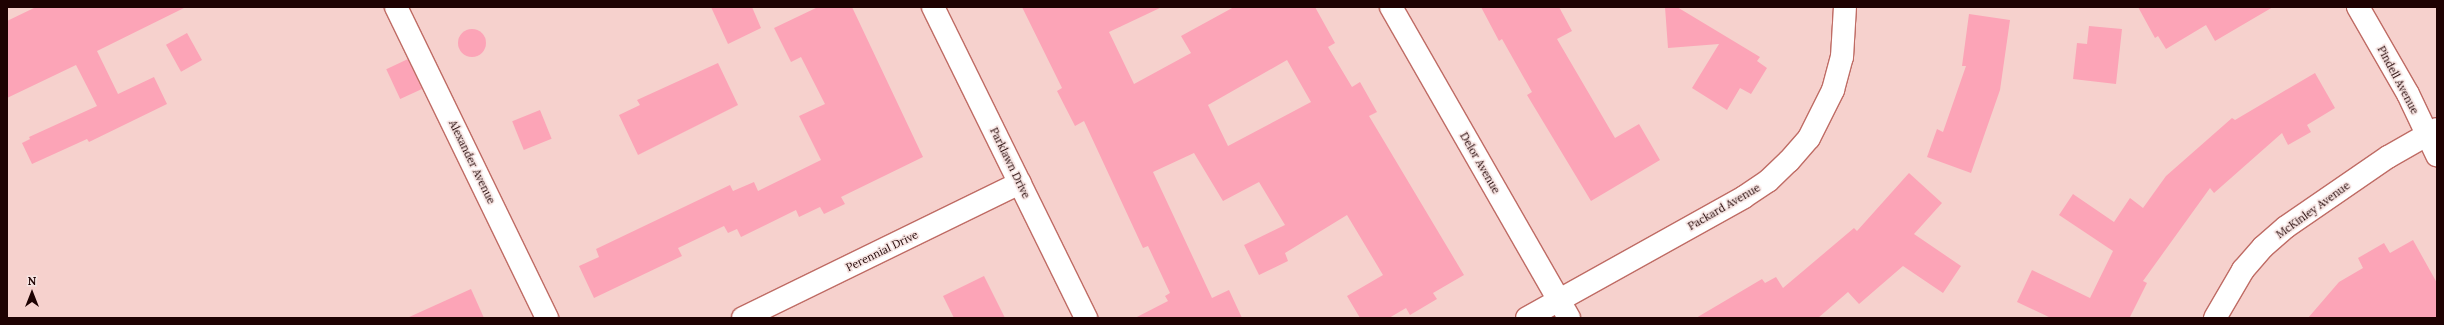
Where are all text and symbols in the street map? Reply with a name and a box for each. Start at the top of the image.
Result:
street label: Pindell Avenue [2375,44,2421,116]
street label: Alexander Avenue [446,118,498,206]
street label: Parklawn Drive [987,125,1033,201]
street label: Delor Avenue [1457,130,1503,196]
street label: McKinley Avenue [2274,179,2352,241]
street label: Packard Avenue [1686,181,1762,233]
street label: Perennial Drive [844,228,920,274]
north arrow [12,273,52,313]
text: N [28,274,36,288]

